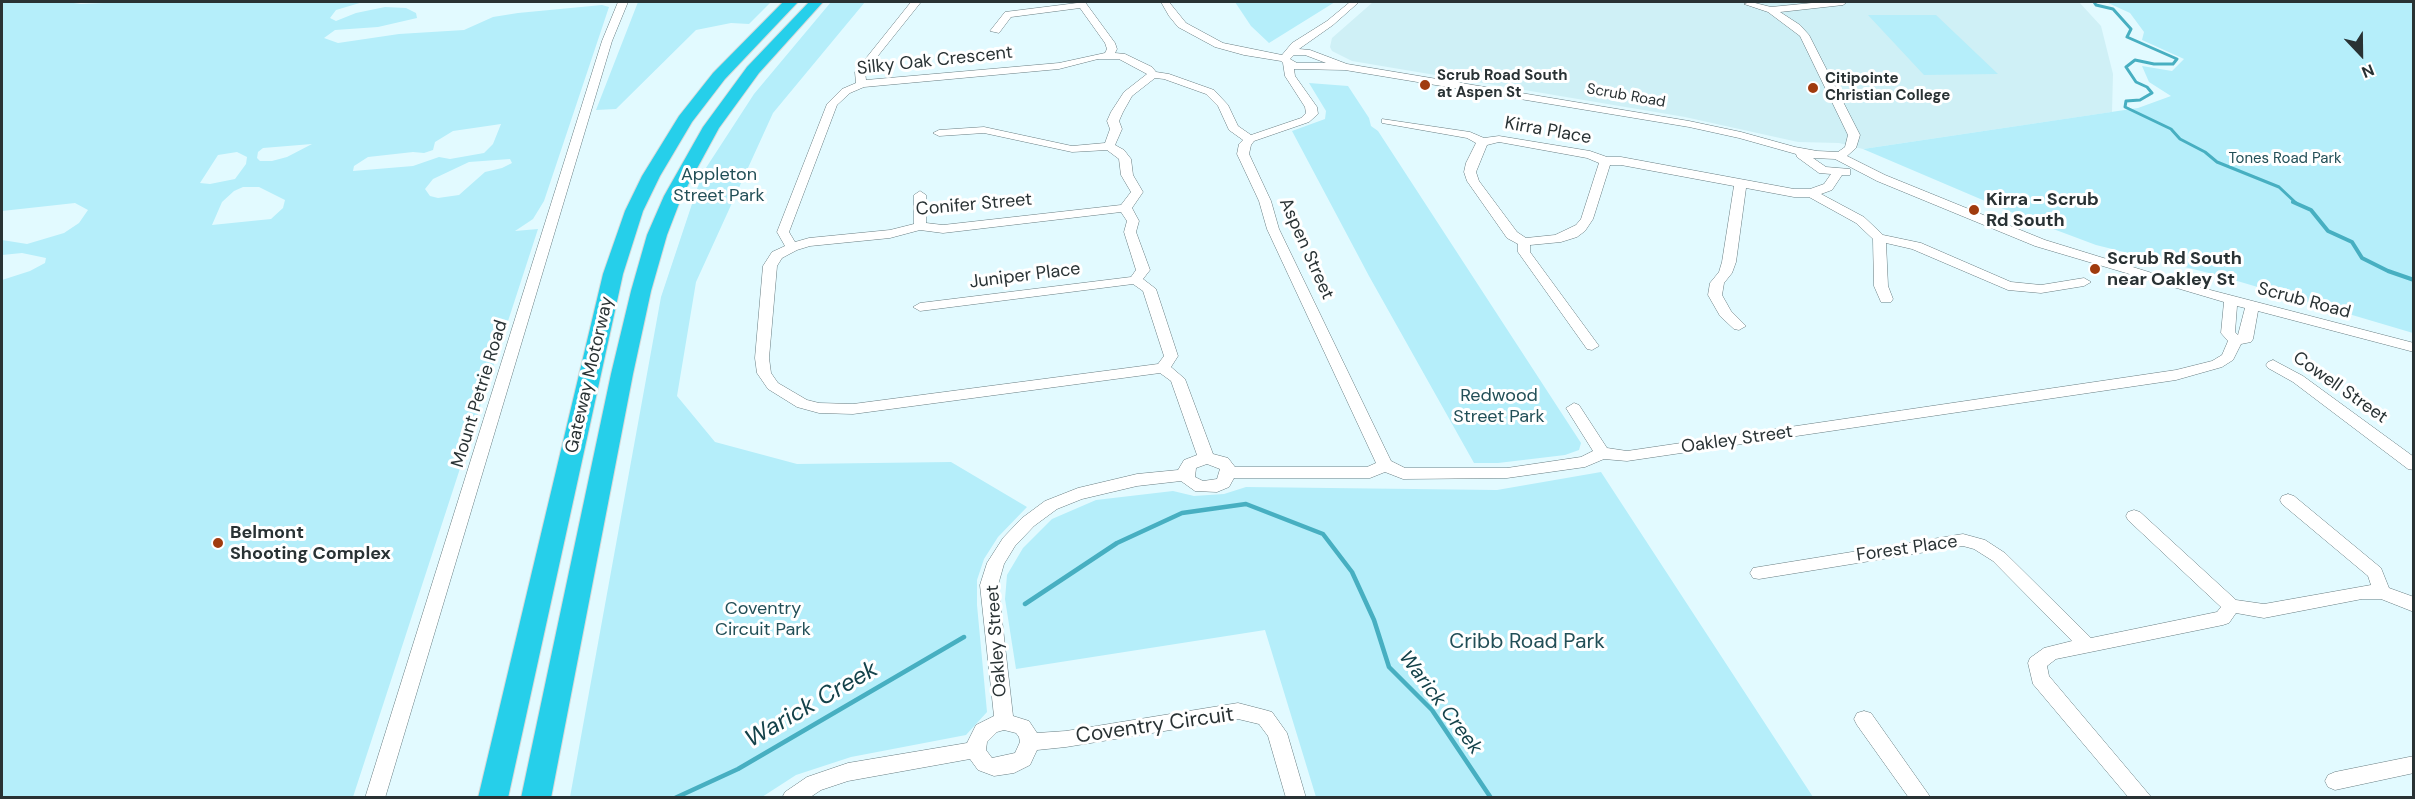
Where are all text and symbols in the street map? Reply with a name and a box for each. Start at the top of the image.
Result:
north arrow [2331,24,2391,84]
street label: Silky Oak Crescent [856,42,1014,80]
text: N [2359,59,2377,83]
place label: Scrub Road South at Aspen St [1437,67,1567,102]
place label: Citipointe Christian College [1825,70,1950,105]
marker: Scrub Road South at Aspen St [1418,78,1432,92]
street label: Scrub Road [1585,80,1667,112]
marker: Citipointe Christian College [1806,81,1820,95]
street label: Kirra Place [1503,113,1593,149]
park label: Tones Road Park [2228,150,2342,168]
park label: Appleton Street Park [673,164,765,207]
street label: Conifer Street [915,189,1033,221]
place label: Kirra - Scrub Rd South [1986,189,2099,232]
street label: Aspen Street [1274,195,1338,303]
marker: Kirra - Scrub Rd South [1967,203,1981,217]
place label: Scrub Rd South near Oakley St [2107,248,2242,290]
street label: Juniper Place [968,258,1082,294]
marker: Scrub Rd South near Oakley St [2088,262,2102,276]
street label: Scrub Road [2255,278,2353,324]
street label: Gateway Motorway [561,295,619,455]
street label: Mount Petrie Road [447,318,513,470]
street label: Cowell Street [2288,347,2392,429]
park label: Redwood Street Park [1453,385,1545,428]
street label: Oakley Street [1680,421,1794,459]
place label: Belmont Shooting Complex [230,522,391,564]
street label: Forest Place [1855,531,1959,567]
marker: Belmont Shooting Complex [211,536,225,550]
street label: Oakley Street [982,584,1012,698]
park label: Coventry Circuit Park [715,598,811,640]
park label: Cribb Road Park [1449,629,1605,655]
water label: Warick Creek [1393,646,1487,760]
water label: Warick Creek [740,655,884,755]
street label: Coventry Circuit [1074,702,1236,750]

